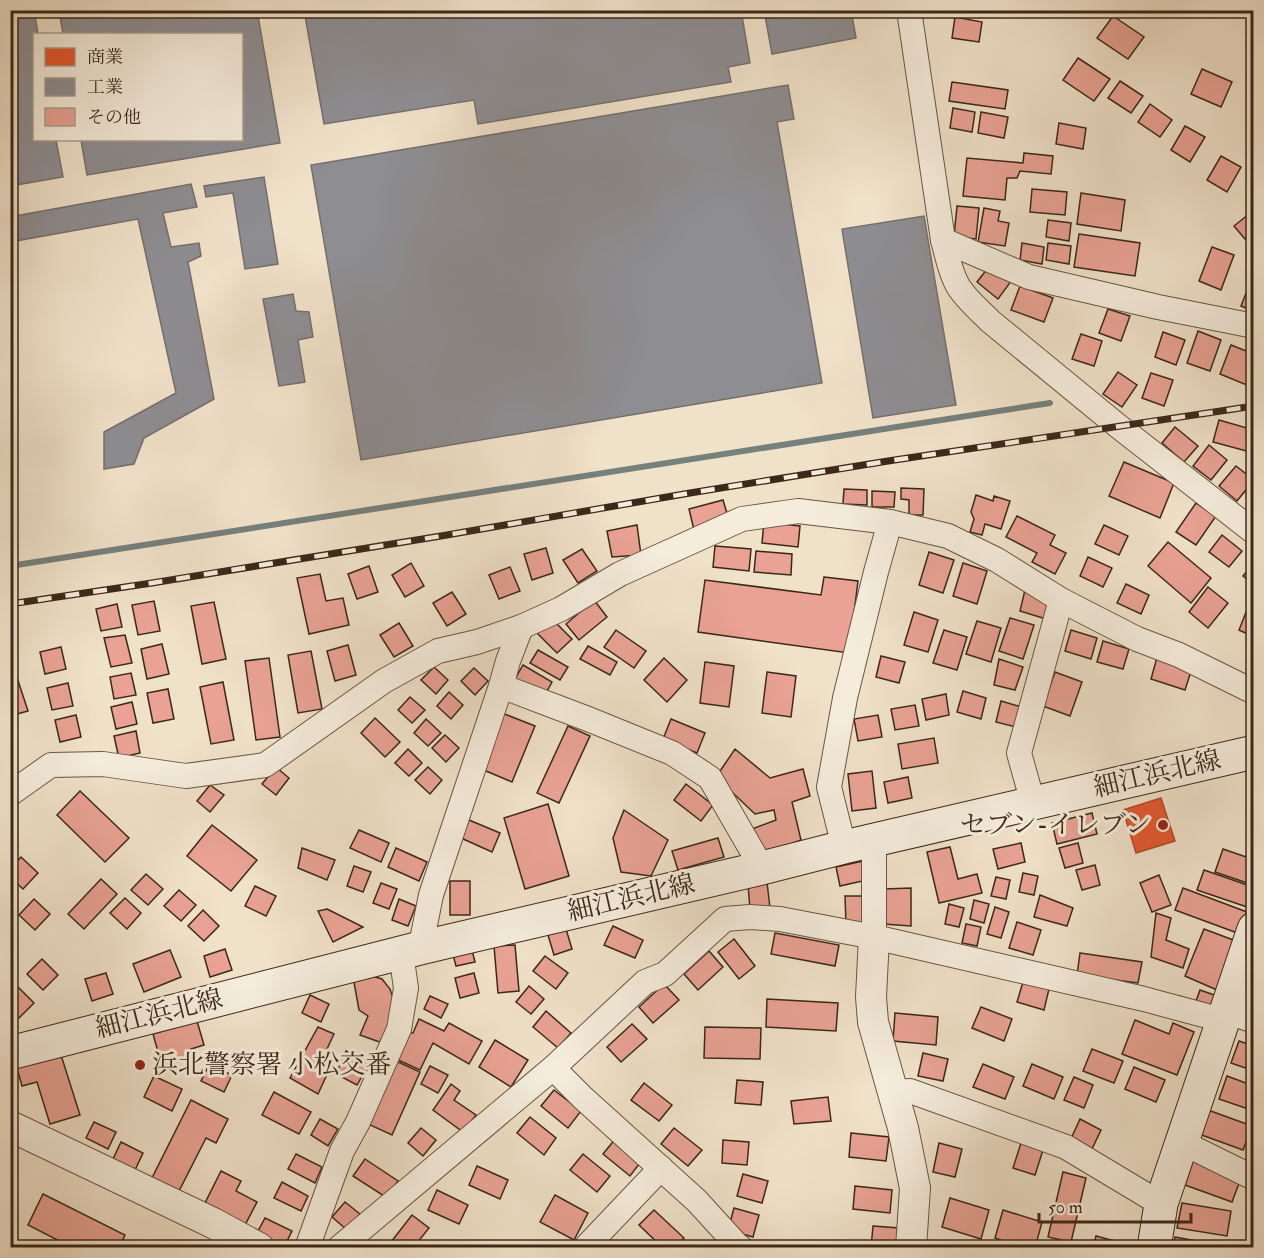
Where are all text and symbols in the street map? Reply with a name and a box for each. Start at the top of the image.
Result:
legend [33,33,243,141]
text: 商業 [87,46,123,69]
text: 工業 [87,76,123,99]
text: その他 [87,106,141,129]
street label: 細江浜北線 [1090,744,1224,804]
place label: セブン-イレブン [960,809,1151,841]
marker: セブン-イレブン [1156,818,1170,832]
street label: 細江浜北線 [564,868,698,928]
street label: 細江浜北線 [92,983,226,1045]
place label: 浜北警察署 小松交番 [152,1049,391,1081]
marker: 浜北警察署 小松交番 [133,1058,147,1072]
scale bar [1039,1186,1190,1224]
text: 50 m [1048,1196,1083,1219]

